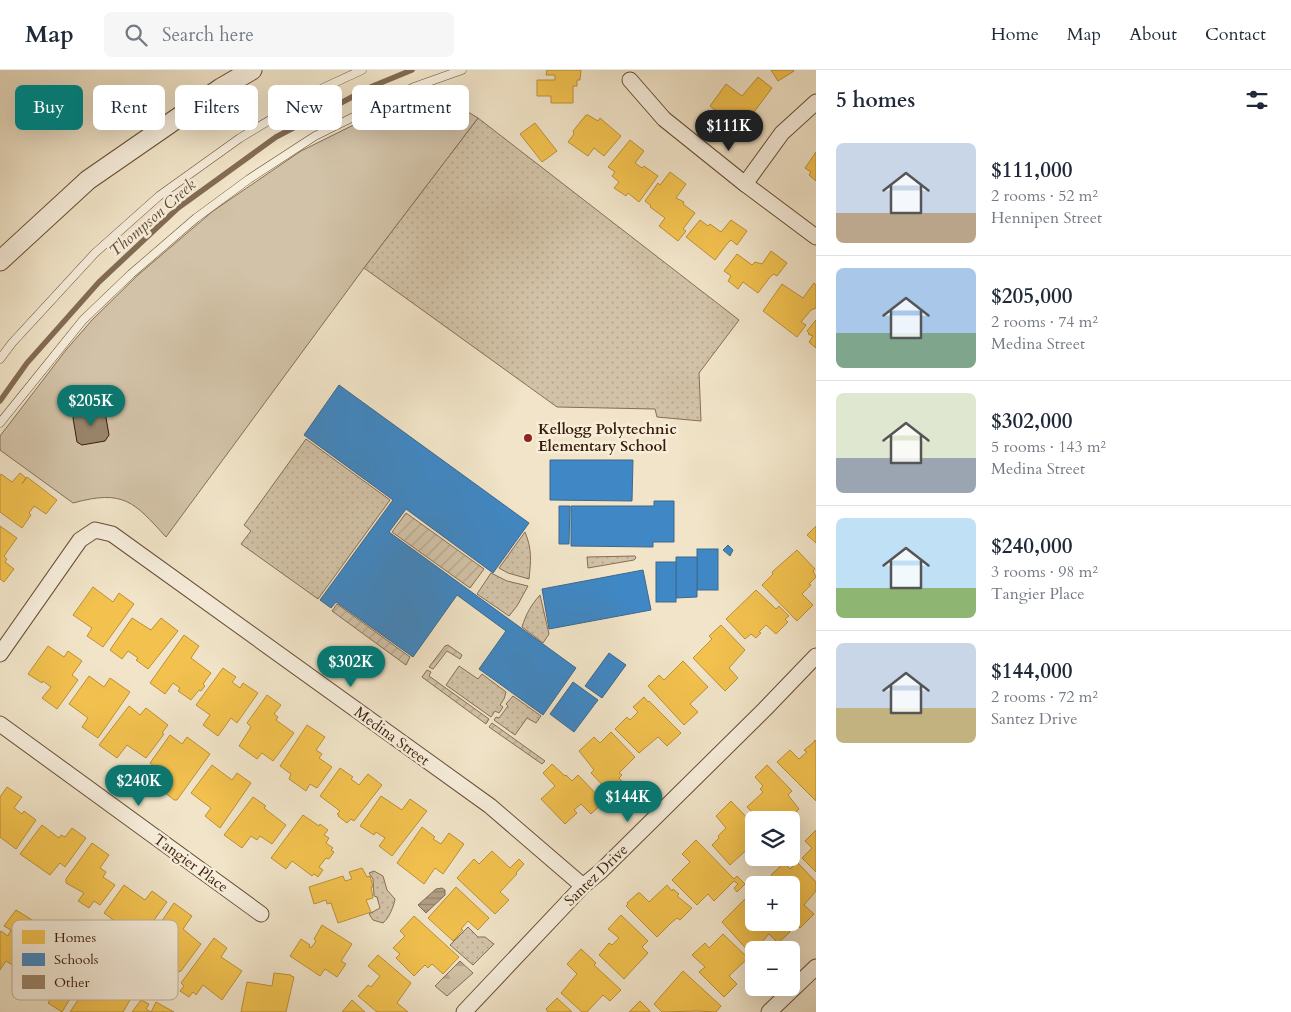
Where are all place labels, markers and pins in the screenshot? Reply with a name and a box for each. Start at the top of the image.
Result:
pin: $111K [694,109,764,152]
pin: $205K [56,384,126,427]
place label: Kellogg Polytechnic Elementary School [538,419,677,456]
marker: Kellogg Polytechnic Elementary School [522,432,534,444]
pin: $302K [316,646,386,688]
pin: $240K [104,764,174,807]
pin: $144K [593,780,663,823]

